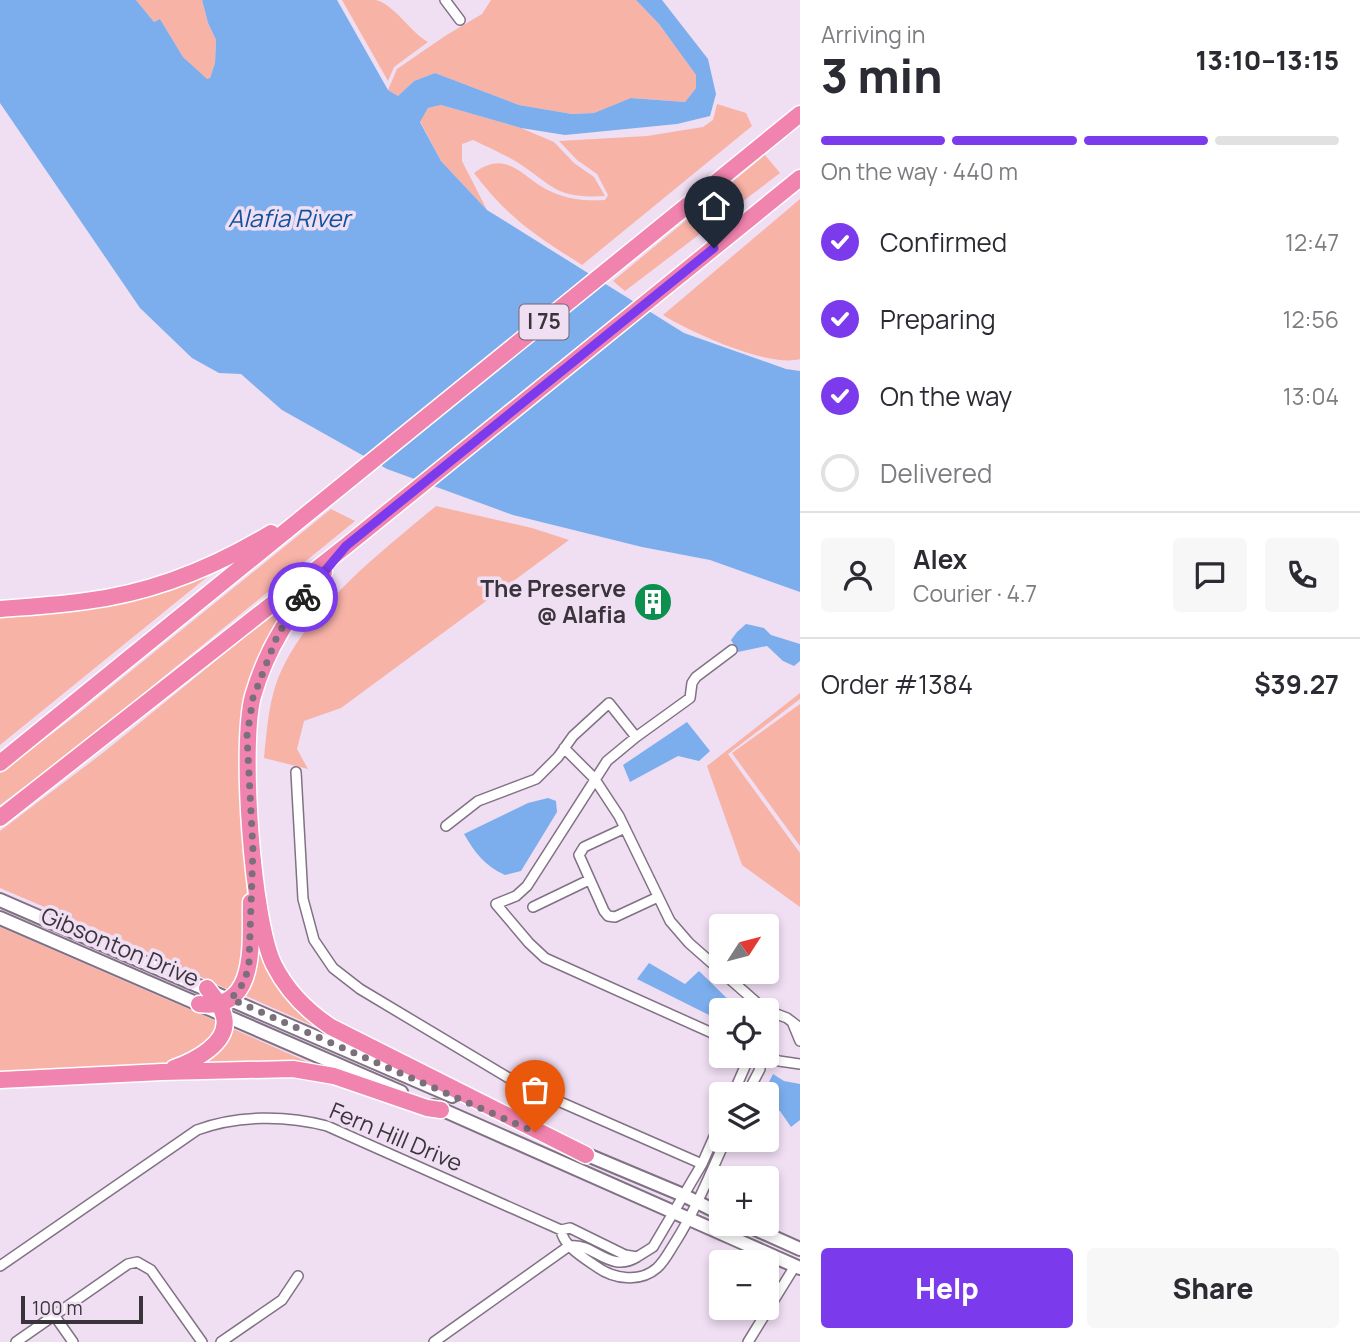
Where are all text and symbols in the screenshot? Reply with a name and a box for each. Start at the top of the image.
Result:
text: Arriving in [821,18,926,50]
text: 13:10–13:15 [1196,42,1339,78]
text: 3 min [821,44,942,107]
text: On the way · 440 m [821,155,1018,187]
pin [684,176,744,248]
icon: home [695,187,733,225]
water label: Alafia River [228,201,353,234]
icon: check [821,223,859,261]
text: Confirmed [880,224,1007,260]
text: 12:47 [1285,226,1339,258]
icon: check [821,300,859,338]
text: Preparing [880,301,996,337]
text: 12:56 [1282,303,1339,335]
road number: I 75 [520,304,568,340]
icon: check [821,377,859,415]
text: On the way [880,378,1012,414]
text: 13:04 [1283,380,1339,412]
text: Delivered [880,455,992,491]
button: person [821,538,895,612]
button: chat [1173,538,1247,612]
button: phone [1265,538,1339,612]
text: Alex [913,541,967,577]
courier [268,562,338,632]
place label: The Preserve @ Alafia [480,572,626,630]
text: Courier · 4.7 [913,577,1037,609]
icon: bike [284,578,322,616]
building icon: The Preserve @ Alafia [632,581,674,623]
text: Order #1384 [821,666,973,702]
text: $39.27 [1254,666,1339,702]
street label: Gibsonton Drive [36,898,204,994]
north arrow [709,914,779,984]
map controls [709,914,779,1320]
button: locate [709,998,779,1068]
pin [505,1060,565,1132]
icon: bag [516,1071,554,1109]
button: layers [709,1082,779,1152]
street label: Fern Hill Drive [325,1094,468,1178]
button: + [709,1166,779,1236]
button: Help [821,1248,1073,1328]
button: Share [1087,1248,1339,1328]
button: − [709,1250,779,1320]
scale bar [21,1293,144,1325]
text: 100 m [32,1295,83,1321]

